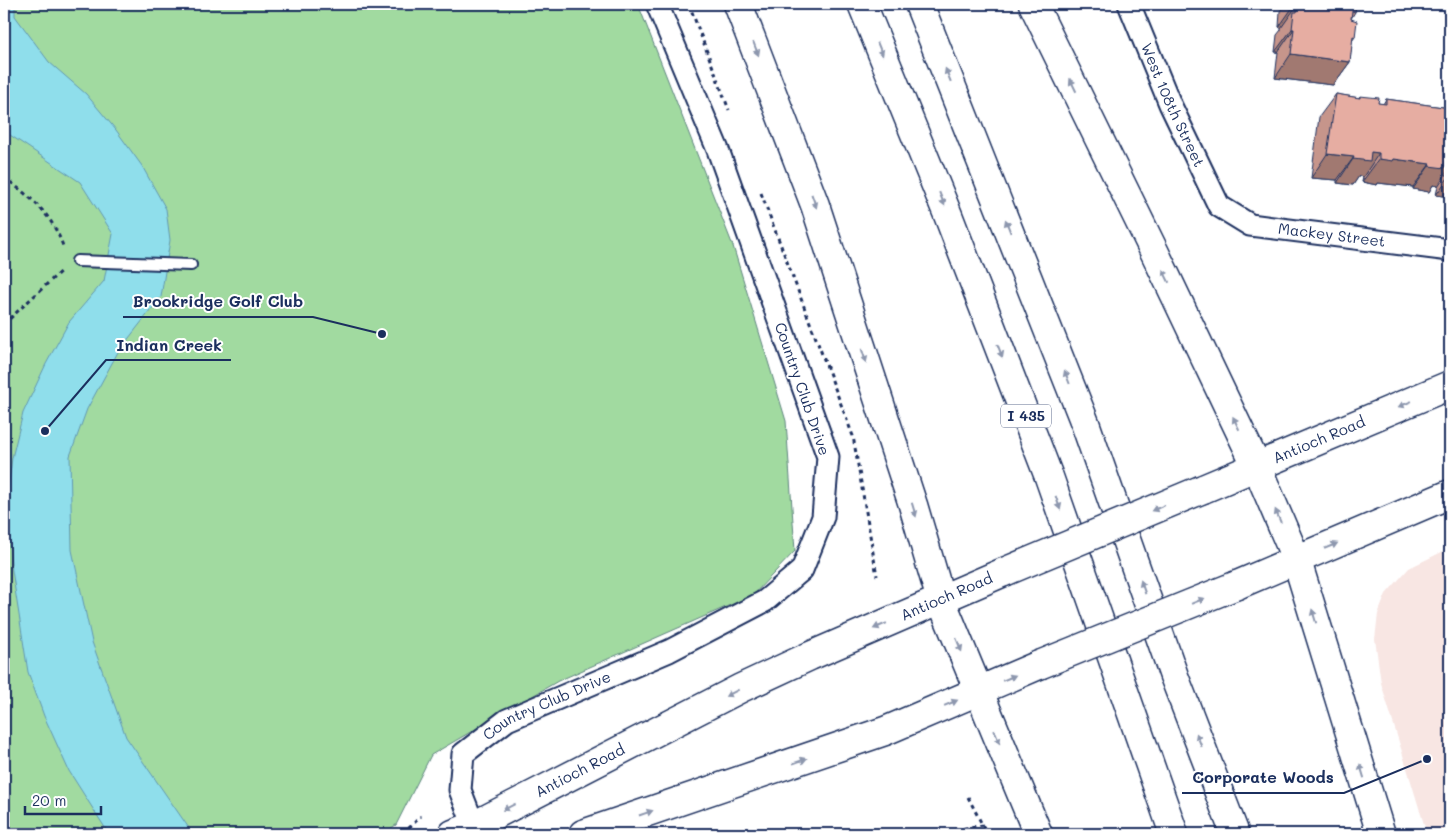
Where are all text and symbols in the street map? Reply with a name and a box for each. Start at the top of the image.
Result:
street label: West 108th Street [1137,40,1210,170]
one-way arrow [752,42,760,57]
one-way arrow [876,42,884,57]
one-way arrow [943,68,951,82]
one-way arrow [1068,78,1077,93]
one-way arrow [938,192,946,206]
one-way arrow [810,194,818,209]
one-way arrow [1004,218,1012,233]
street label: Mackey Street [1277,218,1387,251]
one-way arrow [1162,269,1170,283]
callout: Brookridge Golf Club [123,286,313,317]
text: Brookridge Golf Club [133,290,303,311]
street label: Country Club Drive [771,319,835,458]
callout: Indian Creek [106,329,231,360]
text: Indian Creek [116,334,222,355]
one-way arrow [997,344,1005,358]
one-way arrow [861,348,868,363]
one-way arrow [1063,369,1071,384]
one-way arrow [1398,401,1412,409]
road number: I 435 [1001,404,1051,428]
street label: Antioch Road [1270,411,1368,467]
one-way arrow [1232,416,1240,430]
one-way arrow [1055,495,1062,510]
one-way arrow [910,503,918,518]
one-way arrow [1150,504,1165,512]
one-way arrow [1274,508,1282,523]
one-way arrow [1324,541,1338,549]
street label: Antioch Road [897,567,995,625]
one-way arrow [1138,580,1146,595]
one-way arrow [1191,596,1205,604]
one-way arrow [1309,608,1317,623]
one-way arrow [873,623,887,631]
one-way arrow [955,638,963,653]
street label: Country Club Drive [478,666,614,744]
one-way arrow [1002,674,1016,682]
one-way arrow [725,689,739,697]
one-way arrow [944,699,959,707]
one-way arrow [993,729,1001,744]
one-way arrow [1194,733,1202,747]
street label: Antioch Road [531,739,628,801]
one-way arrow [792,757,807,764]
callout: Corporate Woods [1182,762,1344,793]
one-way arrow [1357,763,1365,778]
text: Corporate Woods [1192,766,1334,787]
scale bar [25,783,101,815]
text: 20 m [32,790,66,810]
one-way arrow [502,803,517,811]
one-way arrow [638,809,653,816]

